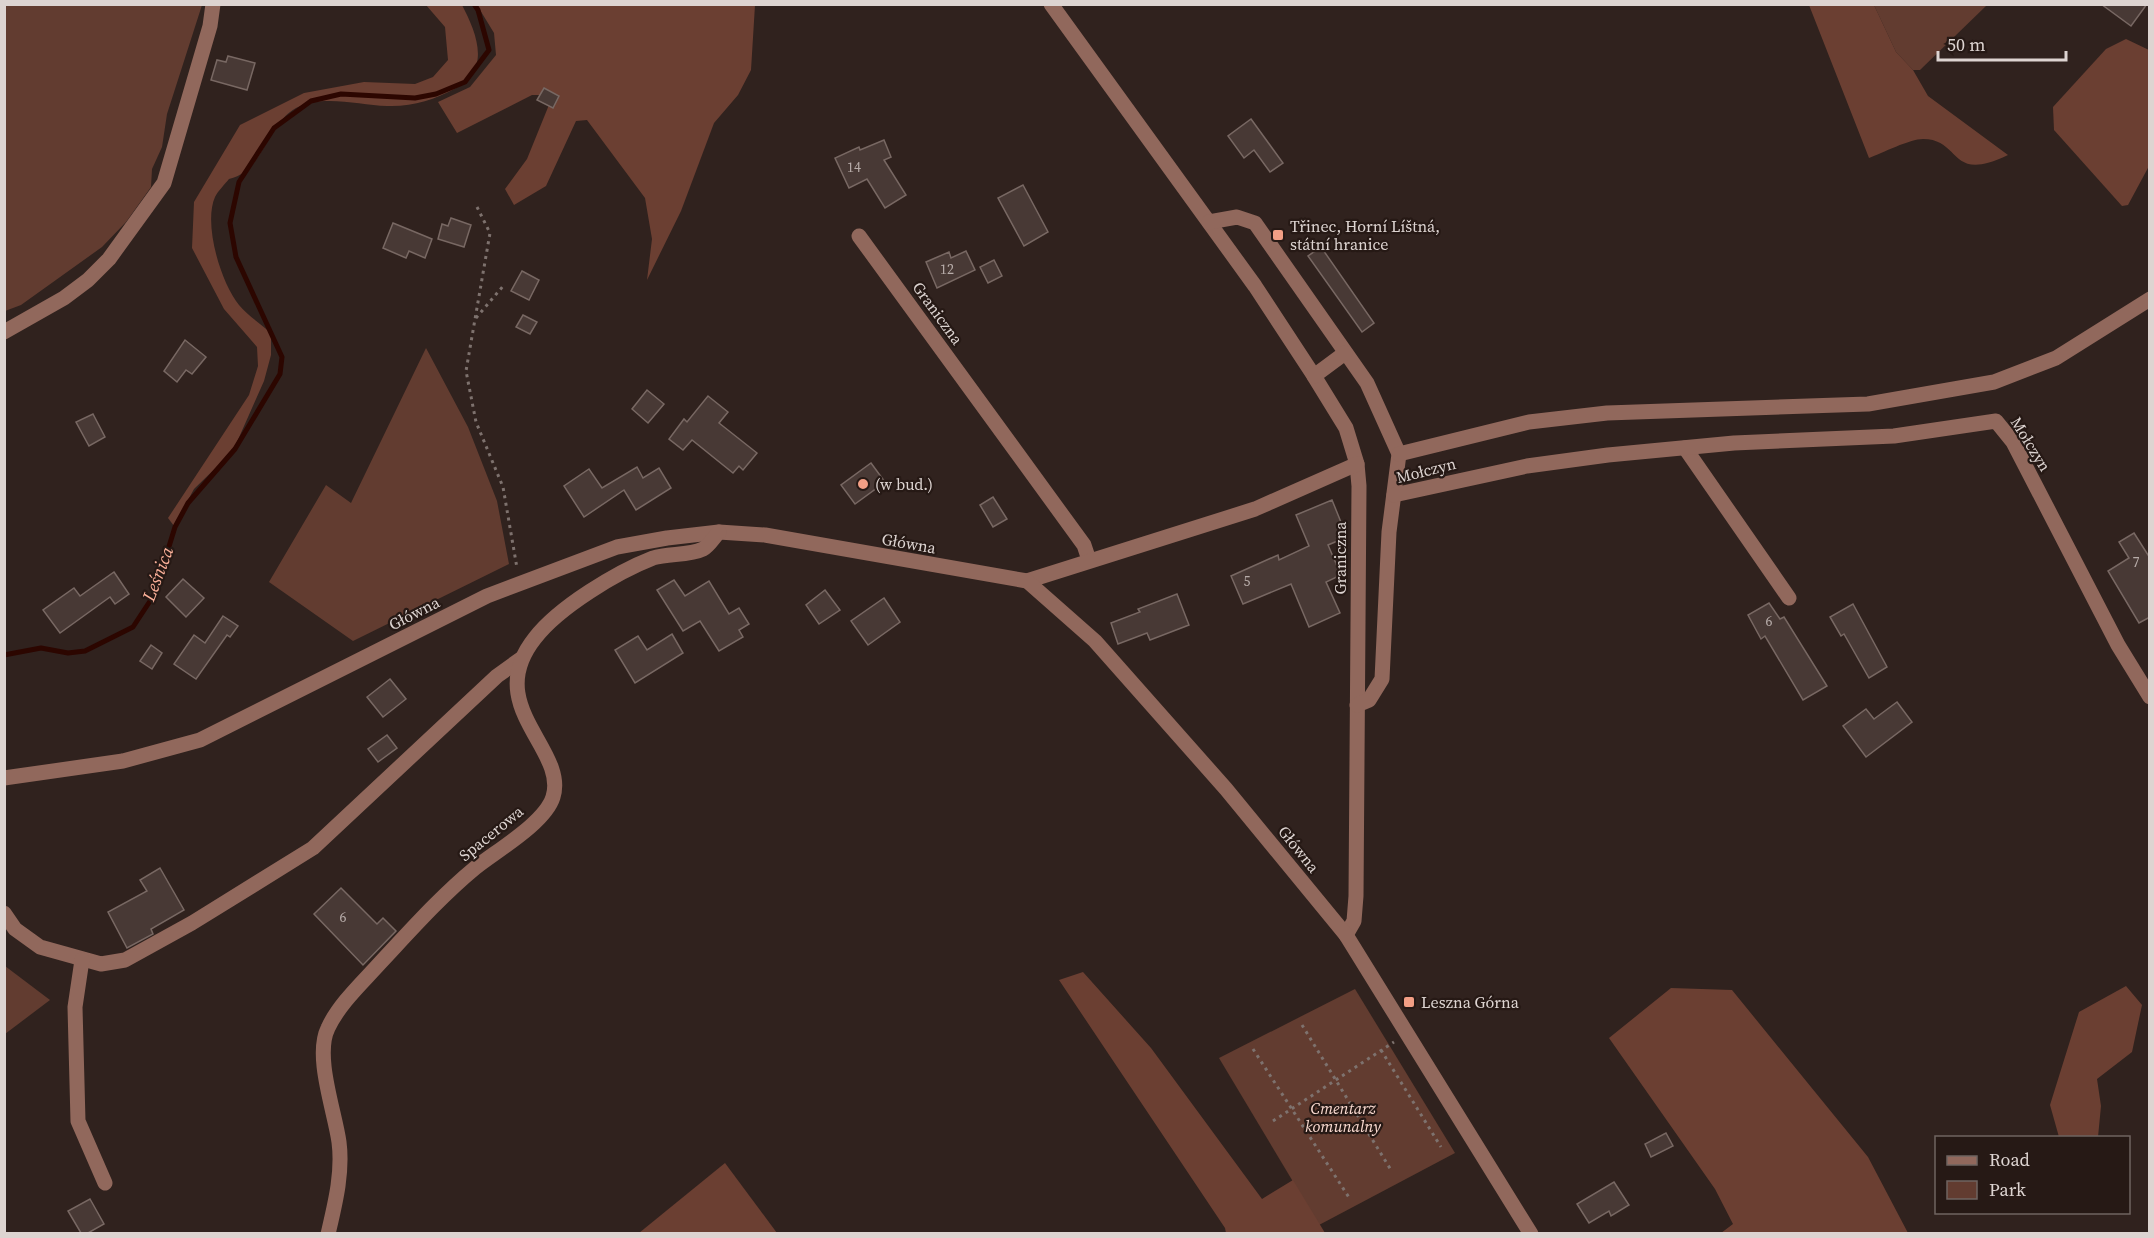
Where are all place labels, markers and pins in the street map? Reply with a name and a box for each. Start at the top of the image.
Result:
place label: Třinec, Horní Líštná, státní hranice [1290,215,1440,255]
marker: Třinec, Horní Líštná, státní hranice [1271,228,1285,242]
place label: (w bud.) [875,473,933,495]
marker: (w bud.) [856,477,870,491]
place label: Leszna Górna [1421,991,1520,1013]
marker: Leszna Górna [1402,995,1416,1009]

